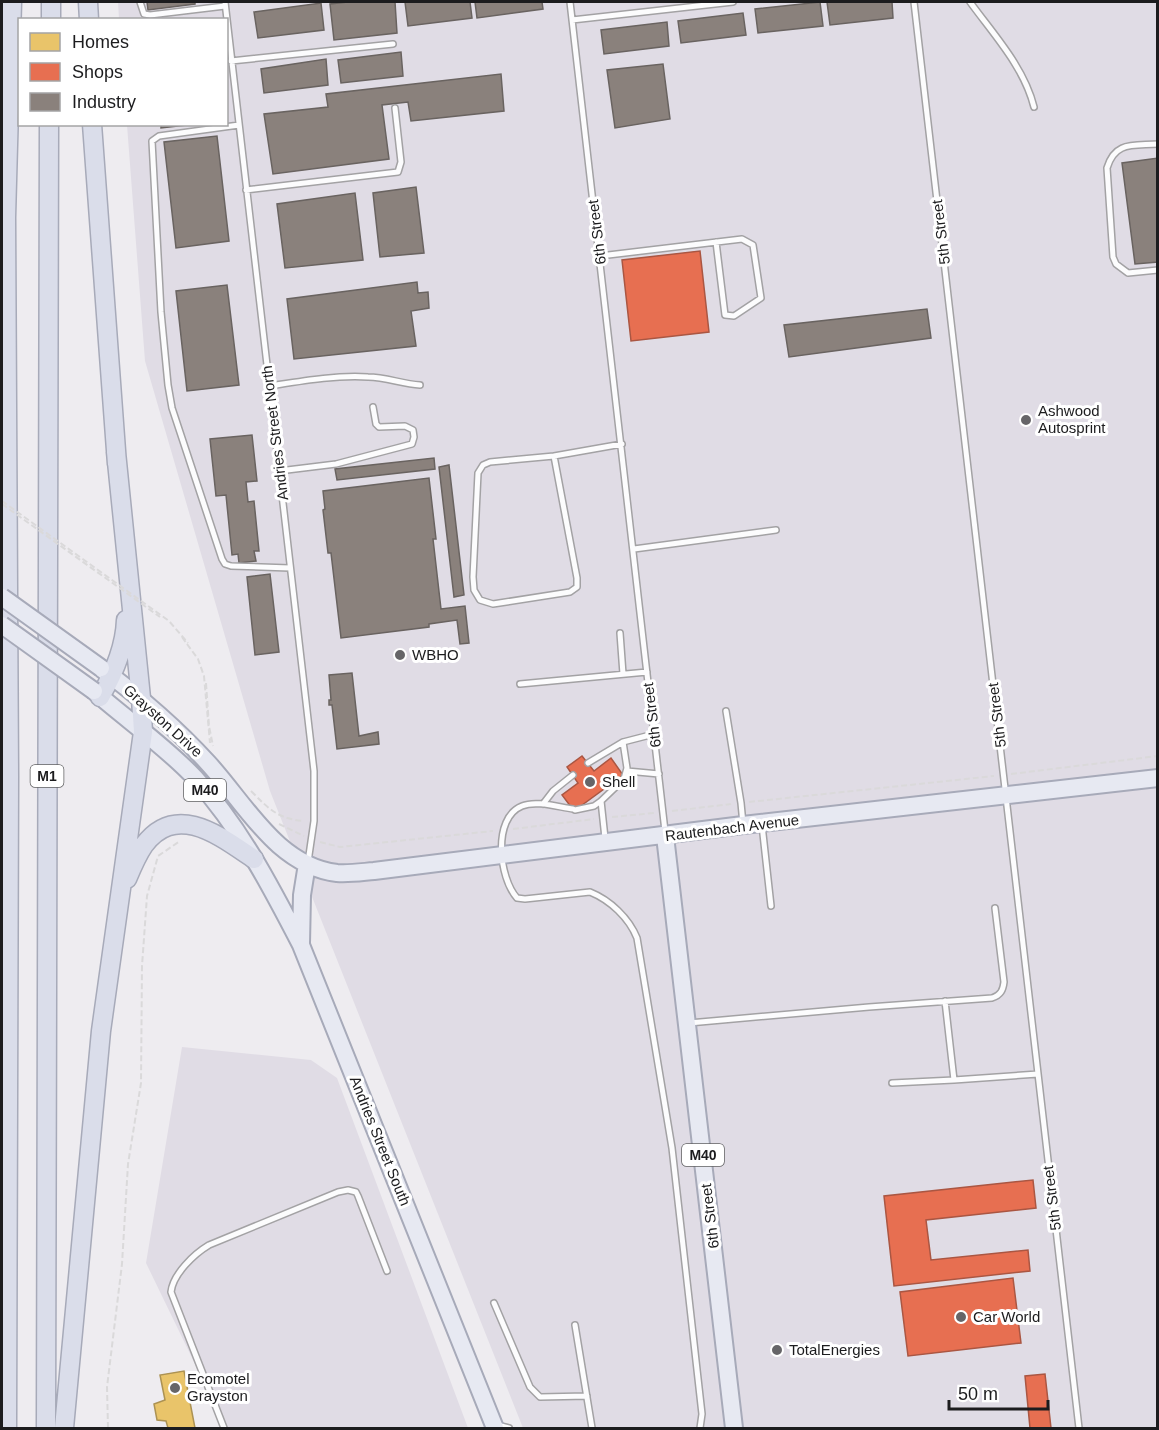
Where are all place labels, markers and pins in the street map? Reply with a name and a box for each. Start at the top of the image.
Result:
place label: Ashwood Autosprint [1038,402,1106,436]
marker: Ashwood Autosprint [1019,413,1033,427]
place label: WBHO [412,646,459,663]
marker: WBHO [393,648,407,662]
place label: Shell [602,773,635,790]
marker: Shell [583,775,597,789]
place label: Car World [973,1308,1040,1325]
marker: Car World [954,1310,968,1324]
place label: TotalEnergies [789,1341,880,1358]
marker: TotalEnergies [770,1343,784,1357]
place label: Ecomotel Grayston [187,1370,250,1404]
marker: Ecomotel Grayston [168,1381,182,1395]

